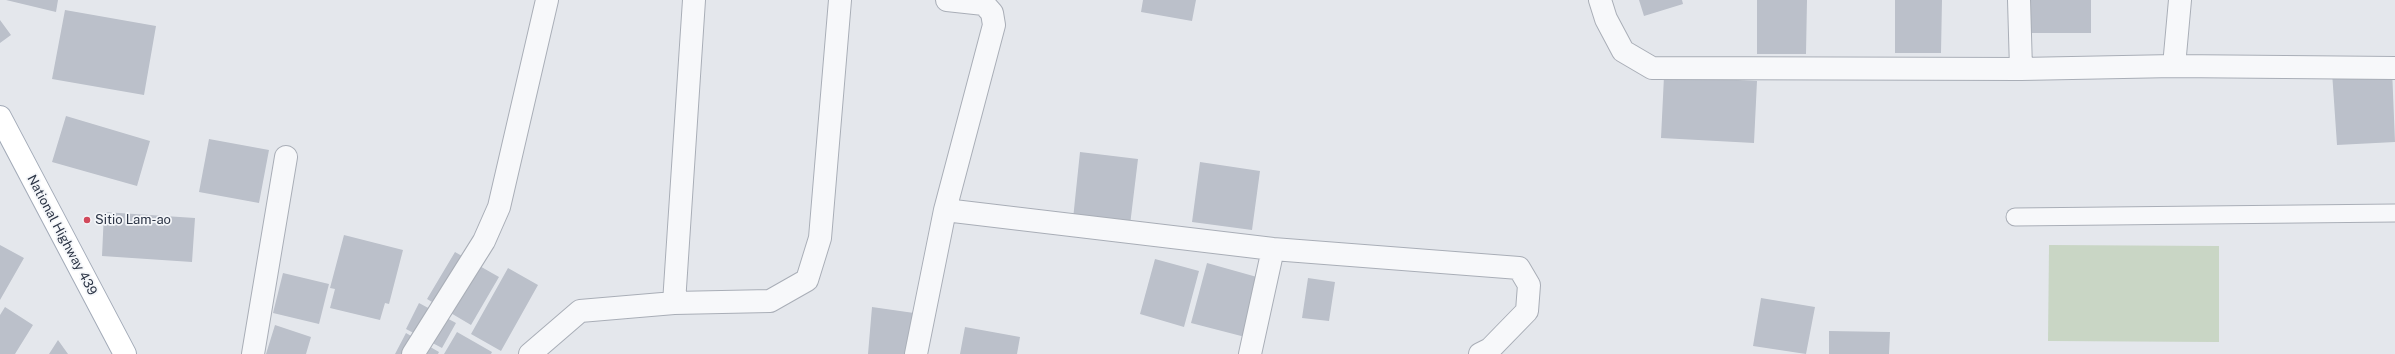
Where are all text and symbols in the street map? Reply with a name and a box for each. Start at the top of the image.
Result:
street label: National Highway 439 [24,172,100,298]
place label: Sitio Lam-ao [95,212,171,228]
marker: Sitio Lam-ao [82,215,92,225]

